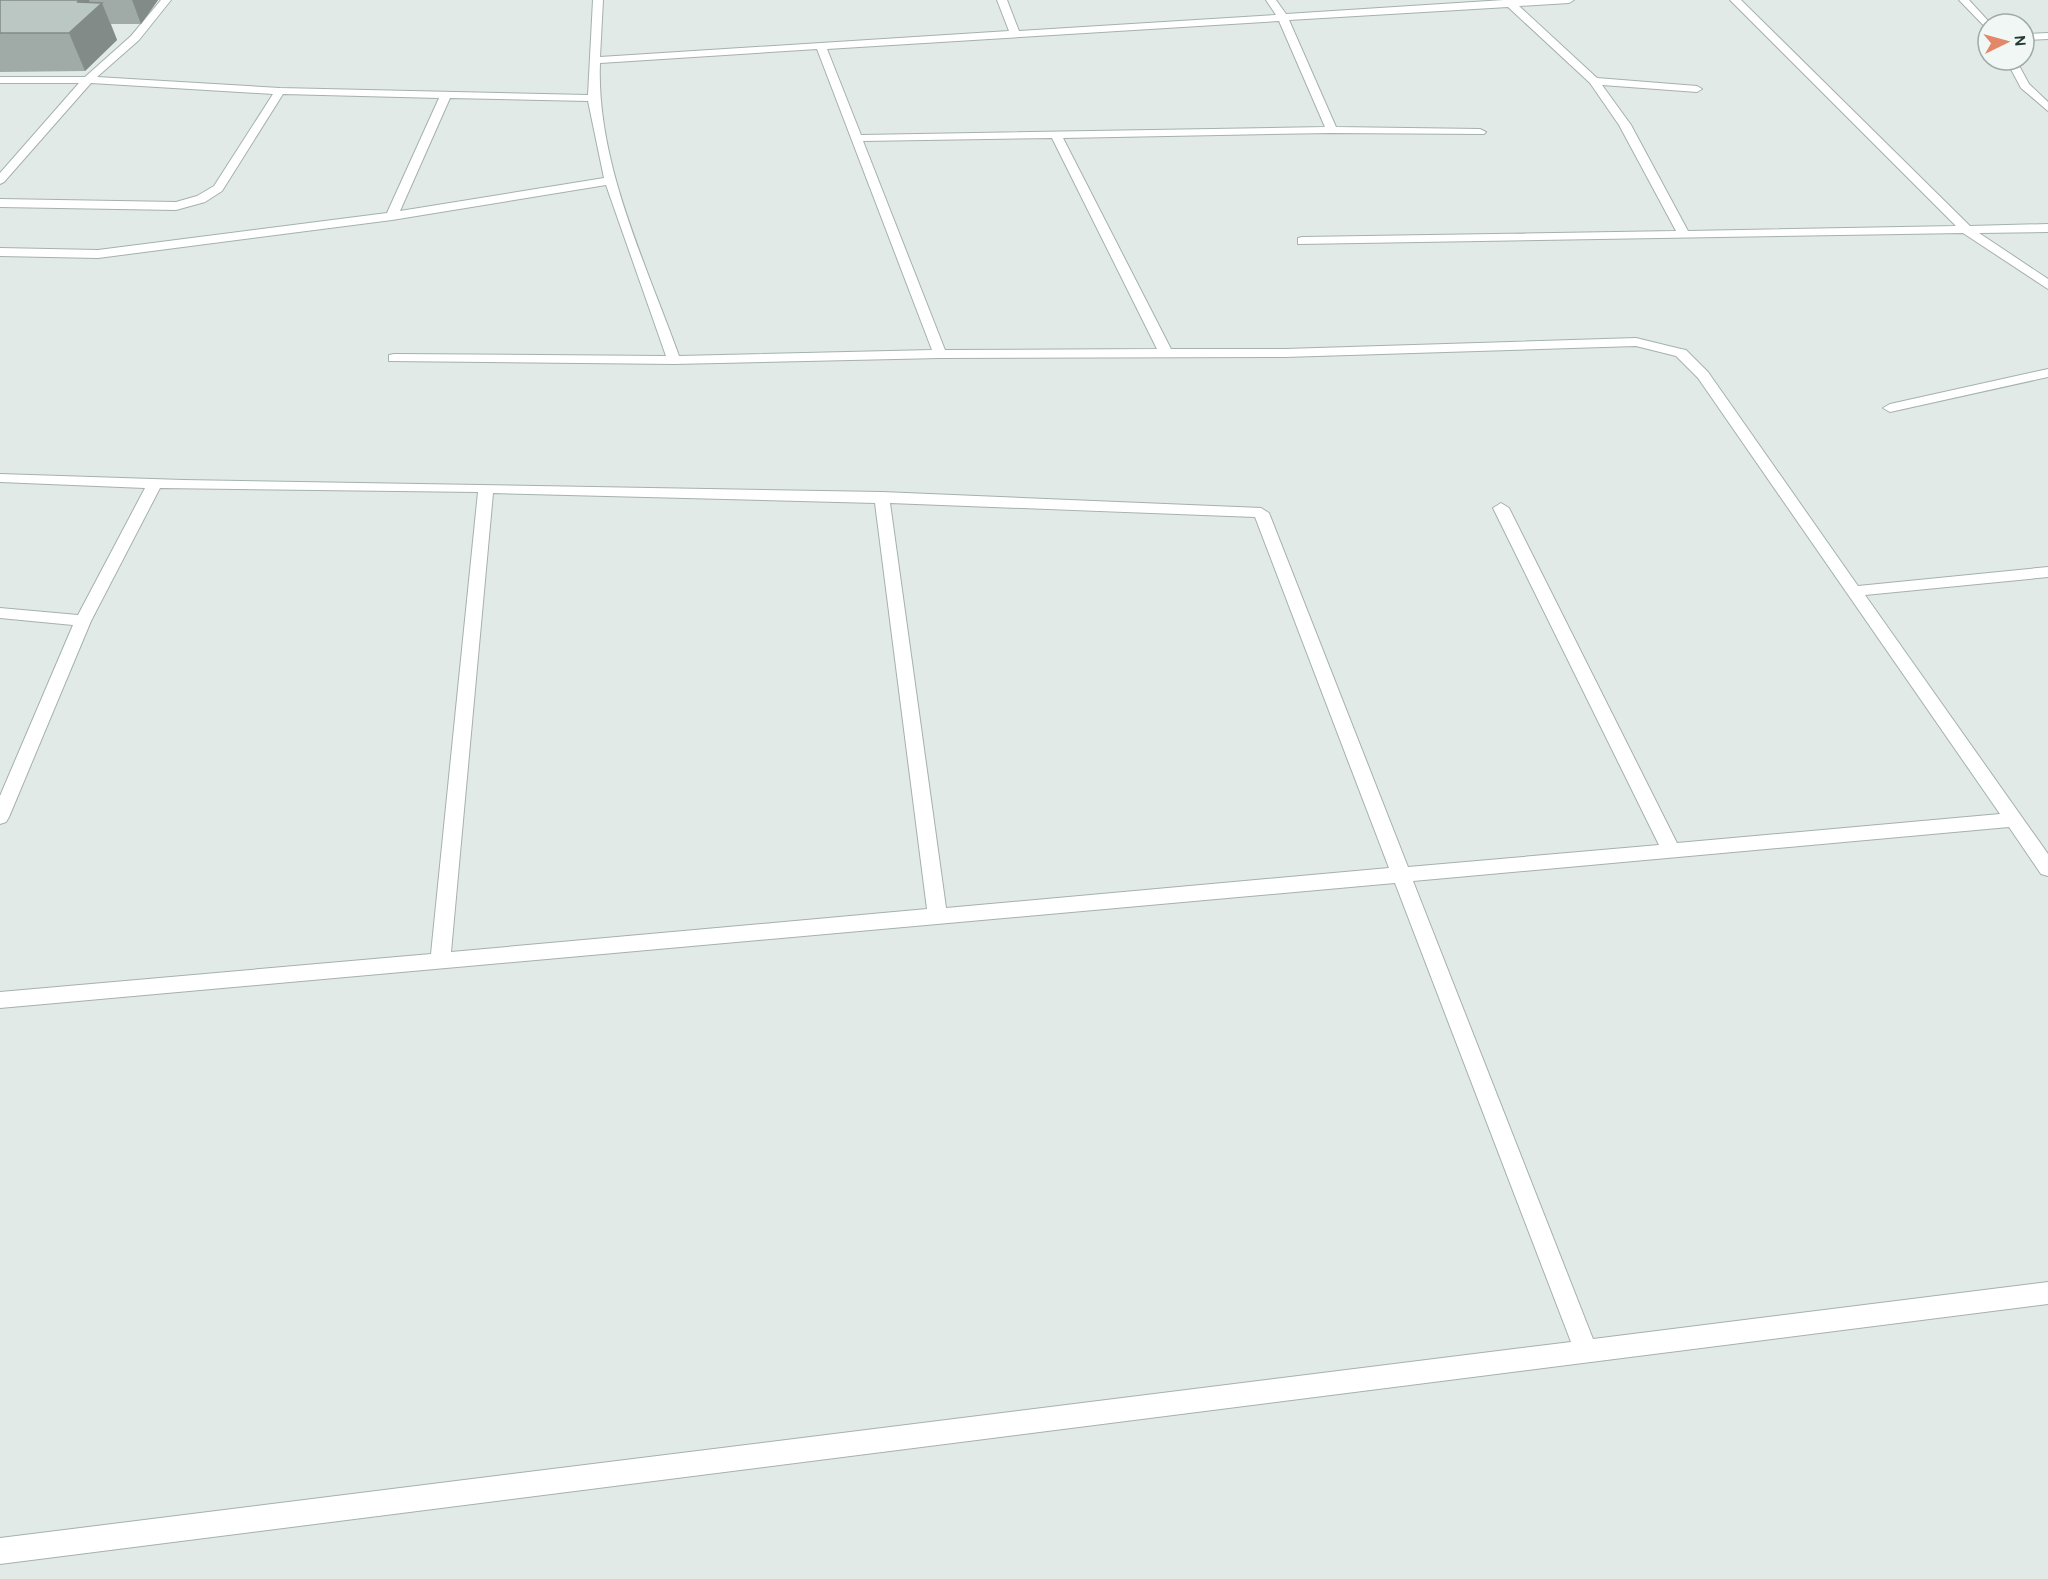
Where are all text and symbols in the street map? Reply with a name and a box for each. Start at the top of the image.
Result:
north arrow [1976,12,2036,72]
text: N [2010,34,2030,47]

